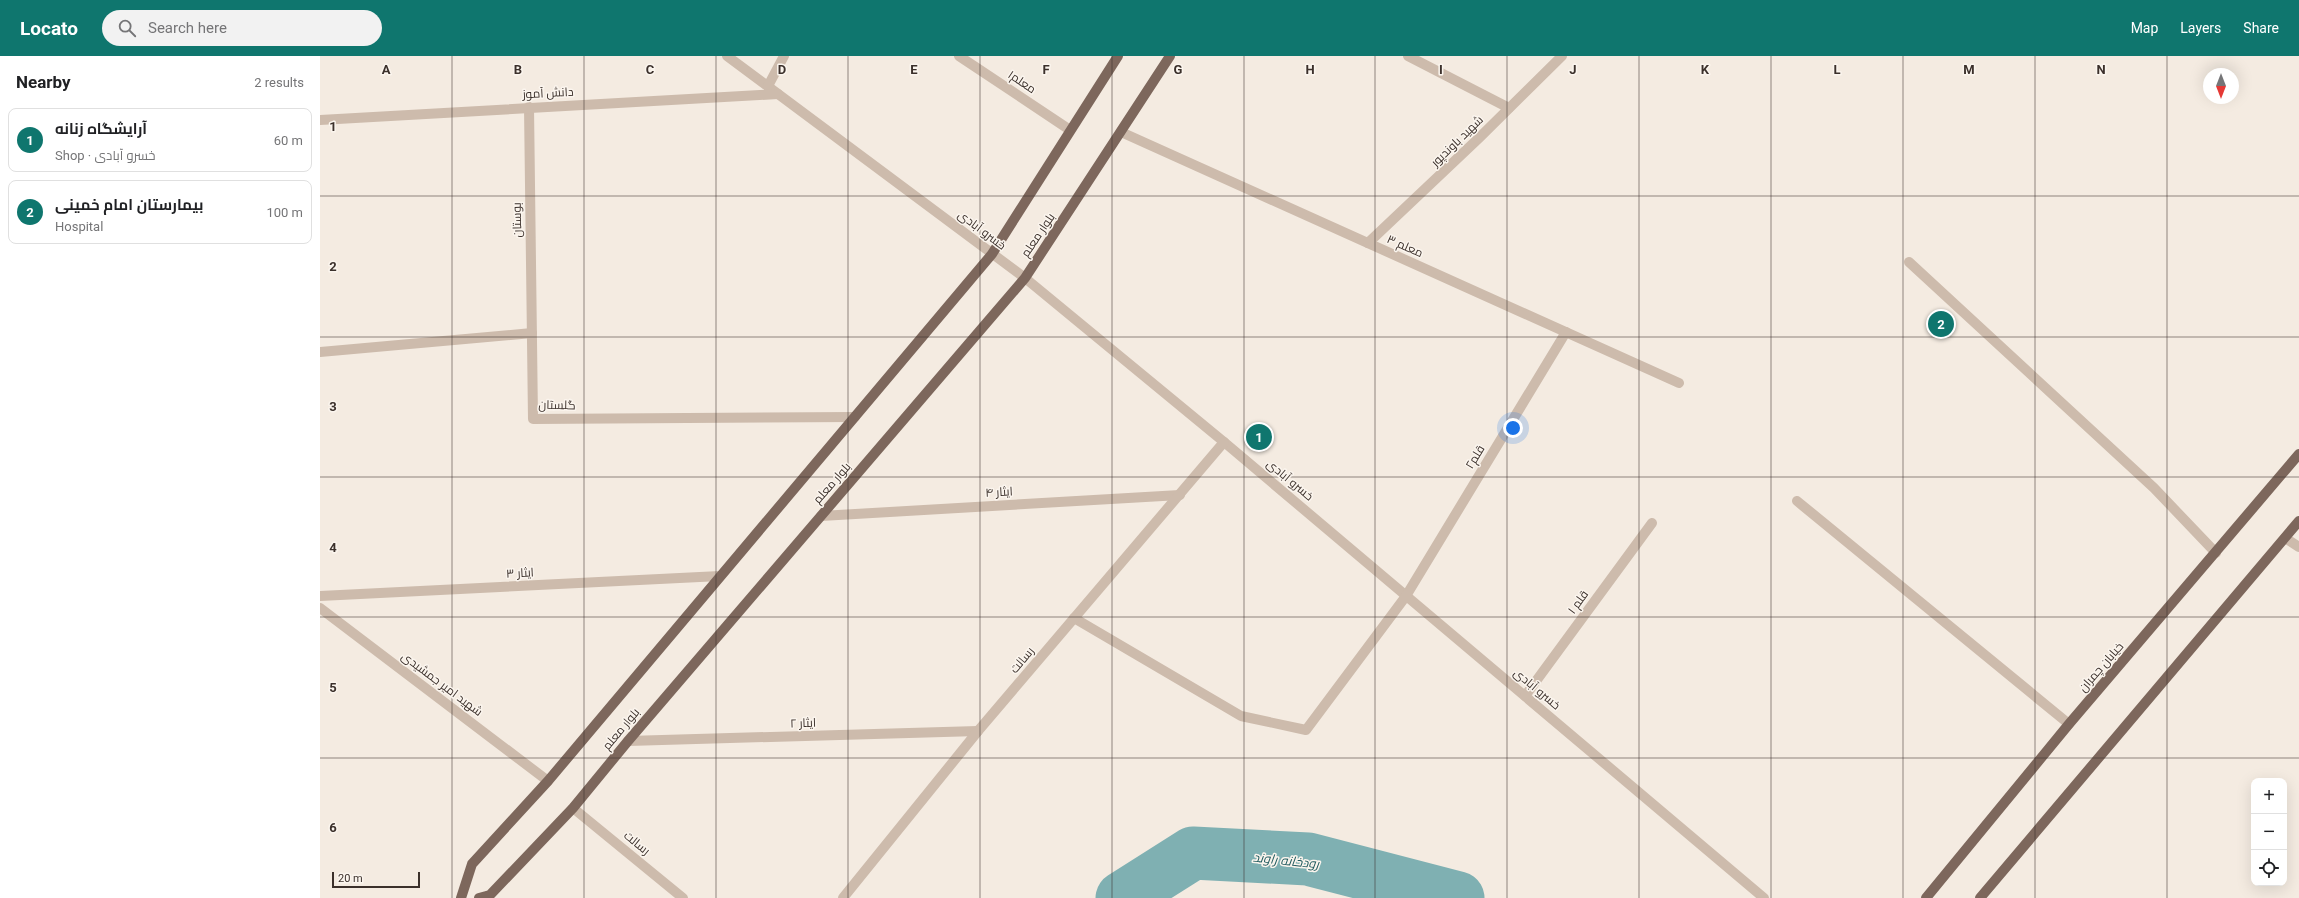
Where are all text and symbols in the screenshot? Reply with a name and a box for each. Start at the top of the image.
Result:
search box [102,10,382,46]
text: Locato [20,17,78,40]
icon: search [116,17,138,39]
text: Search here [148,19,227,37]
text: Map [2131,20,2158,36]
text: Layers [2180,20,2221,36]
text: Share [2243,20,2279,36]
text: A [382,62,391,77]
text: B [514,62,522,77]
text: C [646,62,655,77]
text: D [778,62,786,77]
text: E [910,62,918,77]
text: F [1042,62,1050,77]
text: G [1174,62,1183,77]
text: H [1305,62,1315,77]
text: I [1439,62,1443,77]
text: J [1569,62,1577,77]
text: K [1701,62,1710,77]
text: L [1833,62,1841,77]
text: M [1963,62,1975,77]
text: N [2096,62,2106,77]
street label: معلم۱ [1005,68,1039,97]
north arrow [2203,68,2239,104]
text: Nearby [16,72,71,92]
text: 2 results [254,75,304,90]
street label: دانش آموز [521,85,574,101]
street label: شهید باوندپور [1427,113,1487,171]
text: 1 [329,119,337,134]
text: آرایشگاه زنانه [55,120,147,138]
text: 1 [26,133,34,148]
text: 60 m [274,133,303,148]
text: Shop · خسرو آبادی [55,148,156,163]
text: بیمارستان امام خمینی [55,196,203,214]
street label: بوستان [510,202,524,238]
text: 2 [26,205,34,220]
text: 100 m [266,205,303,220]
street label: خسرو آبادی [955,207,1009,253]
street label: بلوار معلم [1018,210,1059,260]
text: Hospital [55,219,103,234]
street label: معلم ۳ [1384,232,1425,261]
text: 2 [329,259,337,274]
pin: 2 [1928,309,1954,339]
street label: گلستان [538,398,576,412]
text: 3 [329,399,337,414]
your location [1503,418,1523,438]
pin: 1 [1246,422,1272,452]
street label: قلم۲ [1463,443,1488,472]
street label: خسرو آبادی [1264,457,1316,503]
street label: بلوار معلم [810,459,854,507]
street label: ایثار ۴ [985,484,1013,500]
text: 4 [329,540,337,555]
street label: ایثار ۳ [506,565,534,581]
street label: قلم ۱ [1565,588,1592,617]
street label: خیابان چمران [2076,639,2128,696]
street label: رسالت [1007,644,1037,676]
street label: شهید امیر جمشیدی [399,649,485,719]
street label: خسرو آبادی [1511,666,1563,712]
text: 5 [329,680,337,695]
street label: بلوار معلم [600,705,643,753]
street label: ایثار ۲ [790,716,816,730]
map controls [2251,778,2287,886]
button: + [2251,778,2287,814]
button: − [2251,814,2287,850]
text: 6 [329,820,337,835]
street label: رسالت [621,828,653,858]
water label: رودخانه راوند [1252,850,1321,872]
button: locate [2251,850,2287,886]
scale bar [332,870,420,889]
text: 20 m [338,872,363,885]

